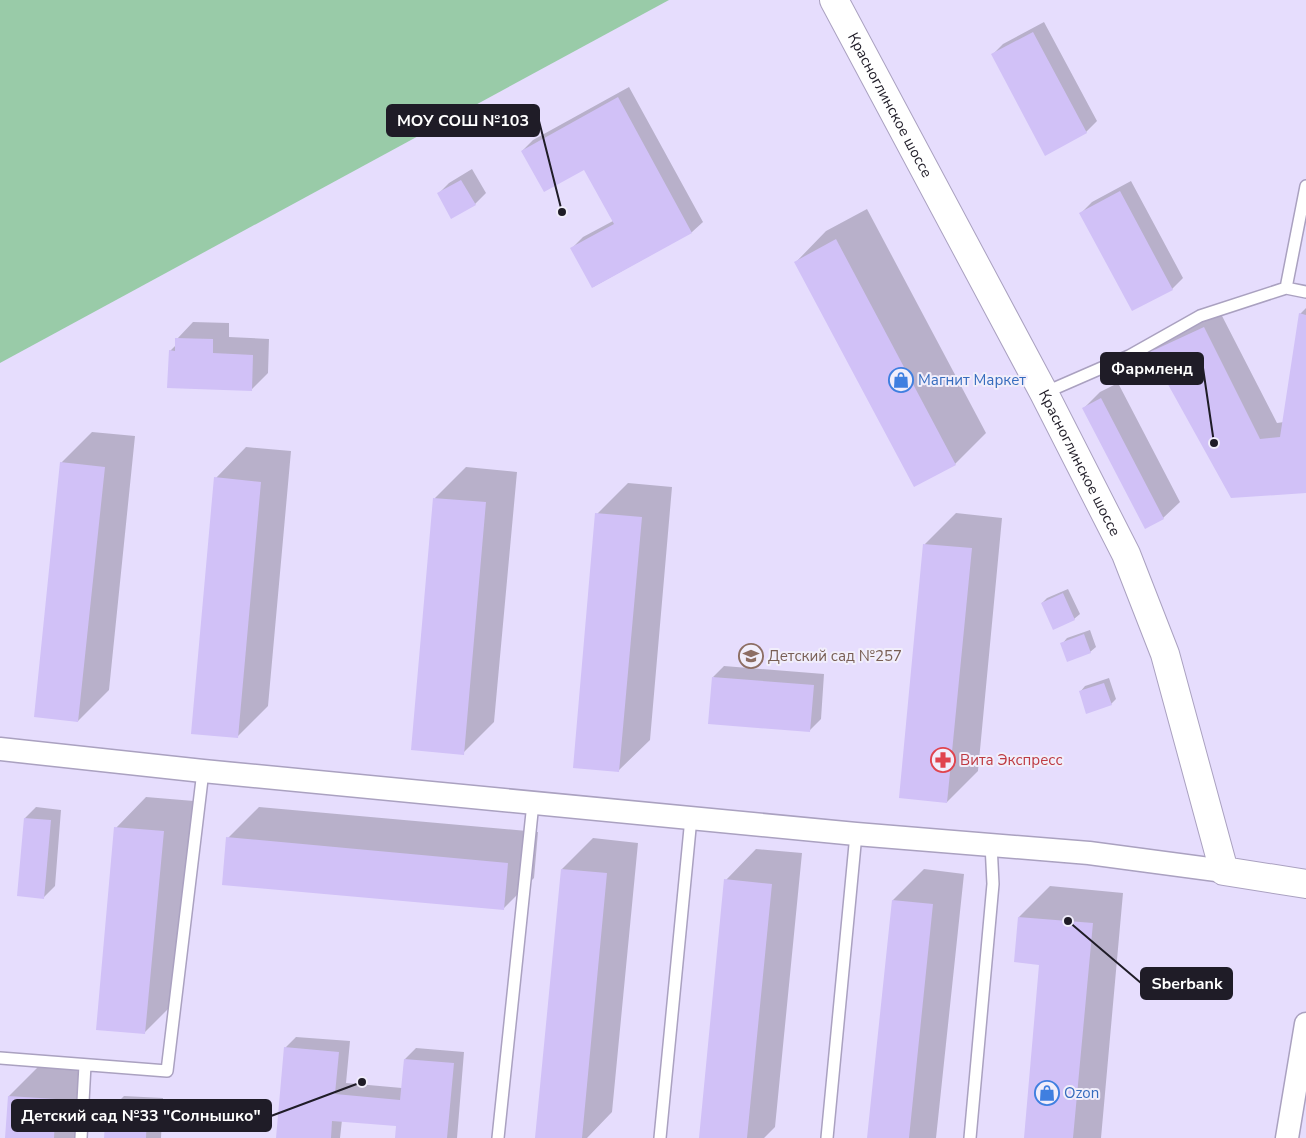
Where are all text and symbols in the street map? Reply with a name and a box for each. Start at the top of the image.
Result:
street label: Красноглинское шоссе [843,29,937,181]
callout: МОУ СОШ №103 [387,105,539,136]
text: МОУ СОШ №103 [397,110,529,132]
callout: Фармленд [1101,353,1203,384]
text: Фармленд [1111,358,1193,380]
shop icon: Магнит Маркет [888,367,914,393]
place label: Магнит Маркет [918,370,1026,390]
street label: Красноглинское шоссе [1034,386,1125,540]
school or university icon: Детский сад №257 [738,643,764,669]
place label: Детский сад №257 [768,646,902,666]
pharmacy icon: Вита Экспресс [930,747,956,773]
place label: Вита Экспресс [960,750,1063,770]
callout: Sberbank [1141,968,1232,999]
text: Sberbank [1152,973,1223,995]
shop icon: Ozon [1034,1080,1060,1106]
place label: Ozon [1064,1083,1099,1103]
callout: Детский сад №33 "Солнышко" [12,1100,271,1131]
text: Детский сад №33 "Солнышко" [21,1105,261,1127]

